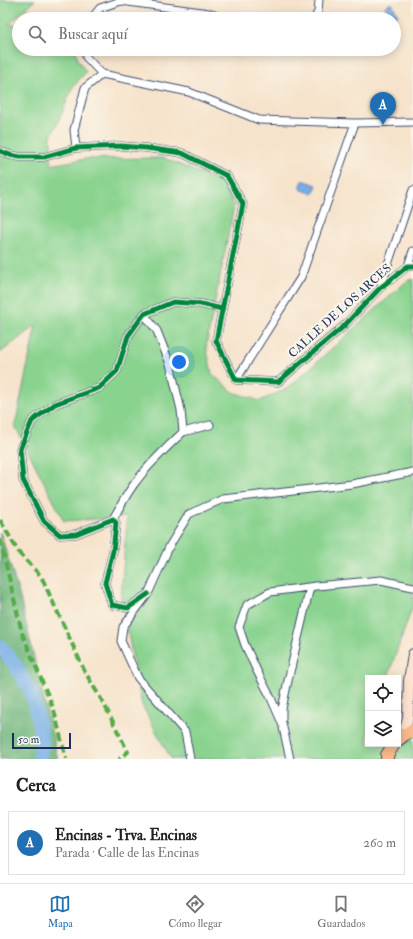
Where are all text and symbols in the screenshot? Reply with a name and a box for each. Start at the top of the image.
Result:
search box [12,12,401,56]
icon: search [26,23,48,45]
text: Buscar aquí [58,25,127,44]
pin: A [370,92,396,125]
street label: CALLE DE LOS ARCES [285,261,395,361]
your location [169,352,189,372]
map controls [365,675,401,747]
button: locate [365,675,401,711]
button: layers [365,711,401,747]
scale bar [12,731,71,750]
text: 50 m [18,733,39,746]
text: Cerca [16,775,56,796]
text: Encinas - Trva. Encinas [55,826,197,845]
text: A [26,835,34,851]
text: 260 m [363,835,396,851]
text: Parada · Calle de las Encinas [55,845,199,861]
tab: Mapa [48,893,73,930]
tab: Cómo llegar [168,893,222,930]
tab: Guardados [317,893,365,930]

